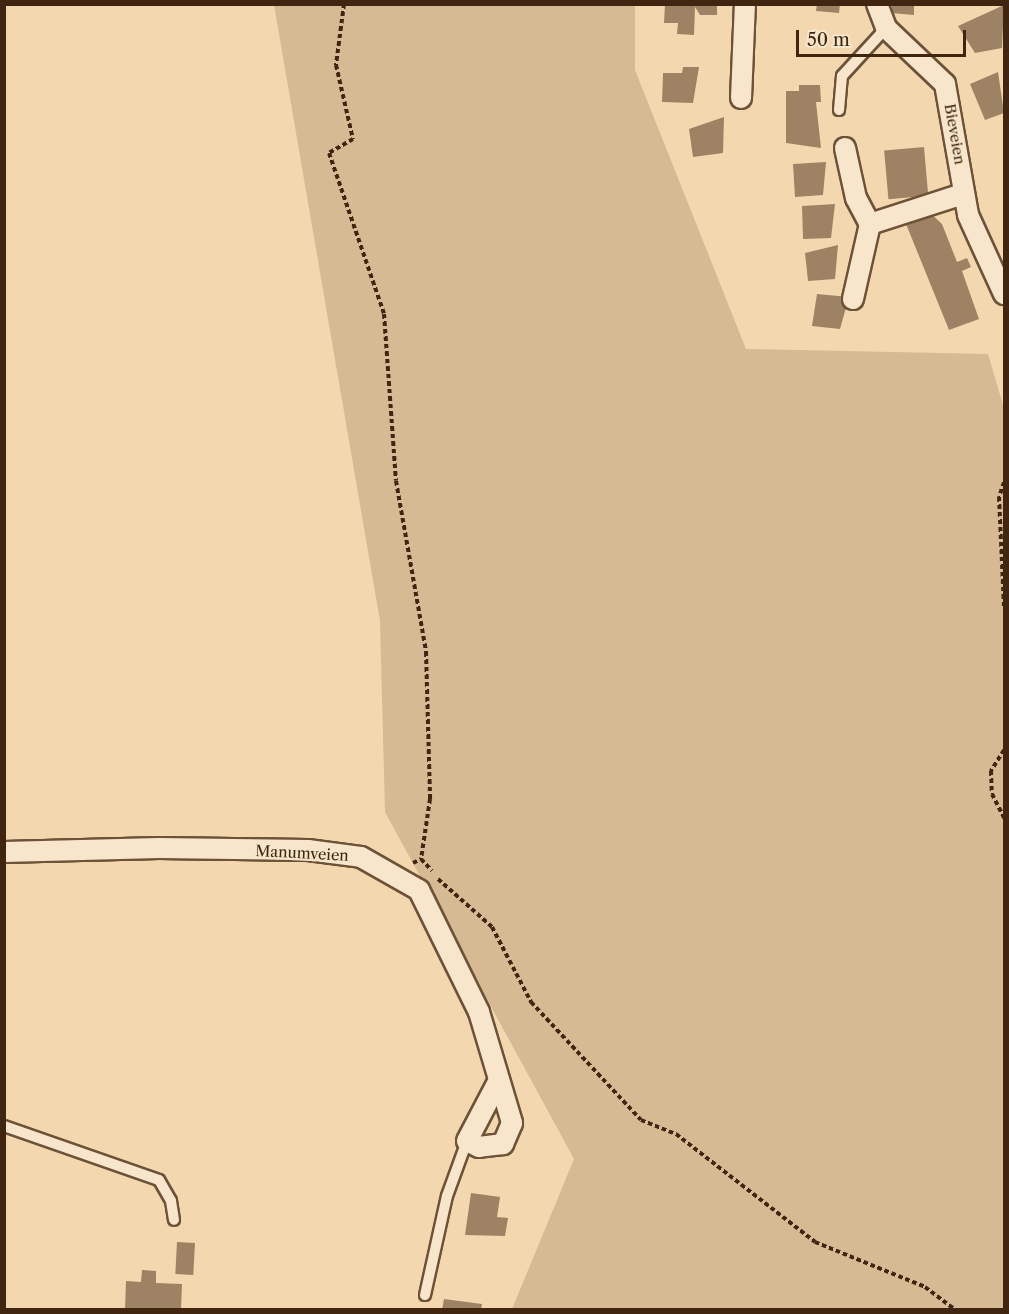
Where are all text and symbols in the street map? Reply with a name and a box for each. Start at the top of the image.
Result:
scale bar [799,18,968,56]
text: 50 m [807,29,850,51]
street label: Bieveien [941,102,969,166]
street label: Manumveien [255,842,349,864]

